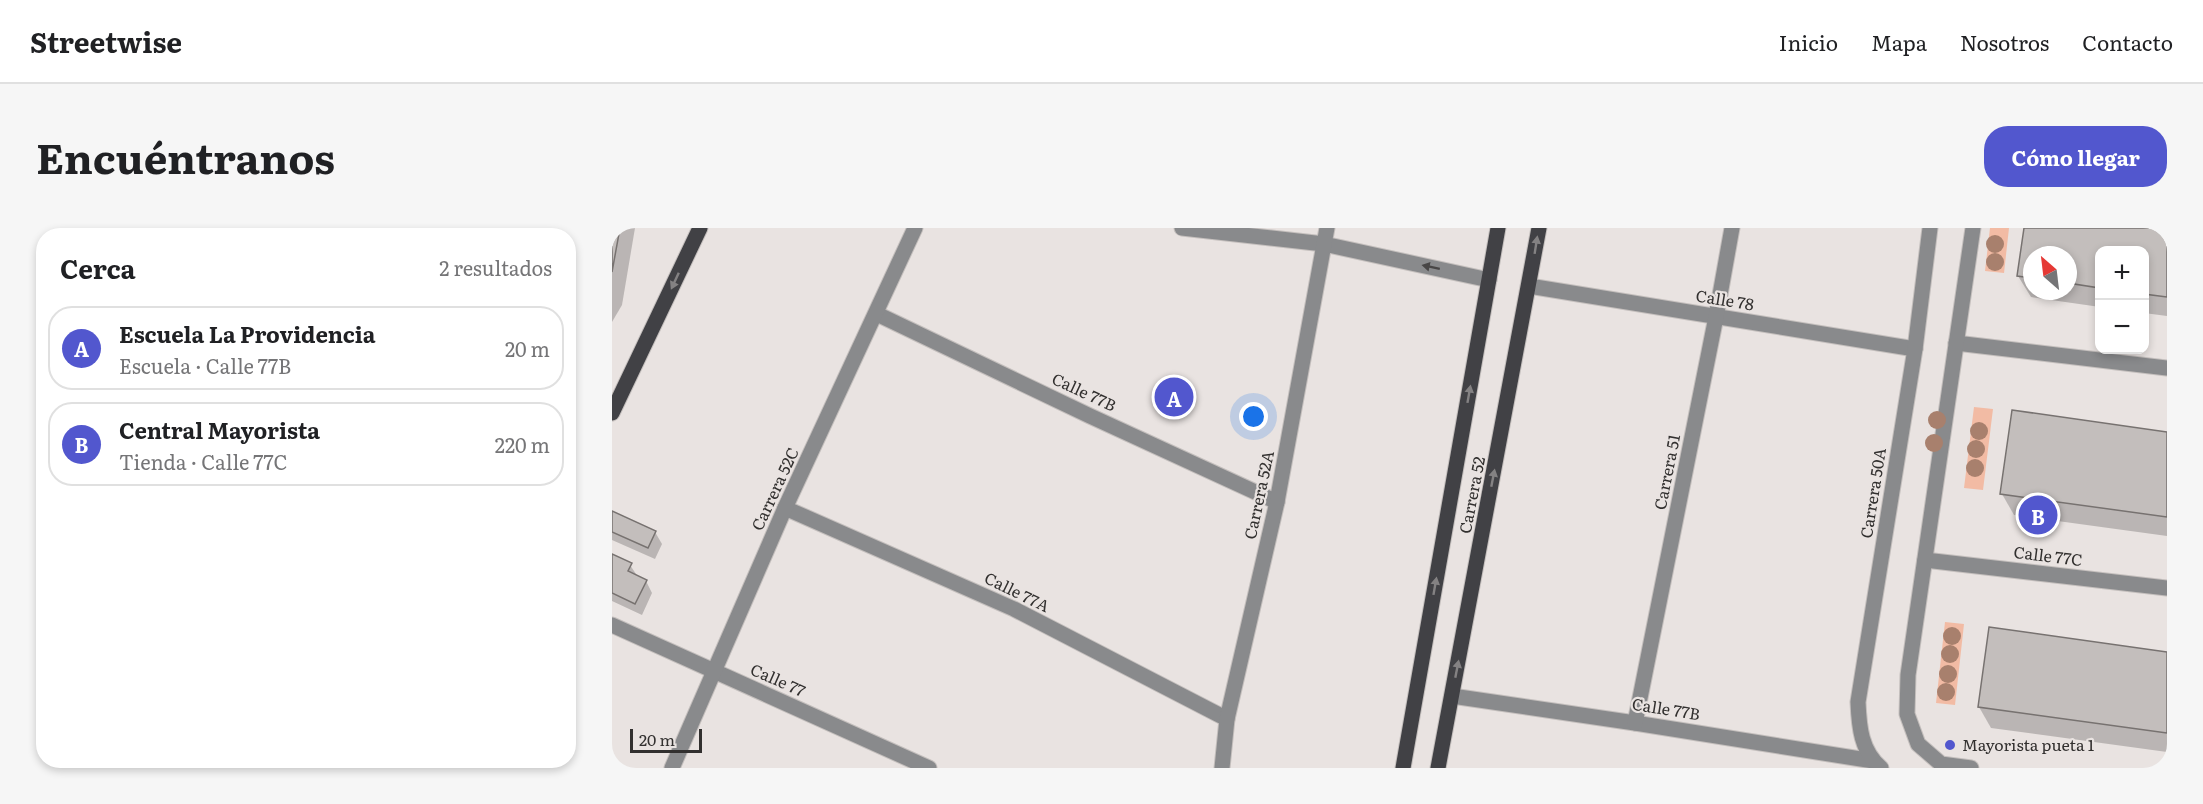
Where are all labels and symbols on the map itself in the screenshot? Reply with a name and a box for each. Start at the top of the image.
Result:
one-way arrow [1532,235,1541,254]
north arrow [2023,246,2077,300]
one-way arrow [1422,262,1441,272]
one-way arrow [670,272,679,289]
street label: Calle 78 [1694,283,1756,315]
street label: Calle 77B [1048,366,1121,416]
pin: A [1154,374,1194,420]
one-way arrow [1464,385,1473,404]
your location [1239,402,1268,431]
street label: Carrera 51 [1647,431,1685,512]
street label: Carrera 52C [744,443,804,534]
street label: Carrera 50A [1853,446,1891,540]
street label: Carrera 52A [1237,448,1279,541]
street label: Carrera 52 [1452,454,1490,535]
one-way arrow [1489,468,1498,487]
pin: B [2018,492,2058,538]
street label: Calle 77C [2012,539,2084,571]
street label: Calle 77A [981,565,1054,617]
one-way arrow [1431,577,1440,596]
street label: Calle 77 [747,656,810,702]
one-way arrow [1453,660,1462,679]
street label: Calle 77B [1630,691,1702,725]
scale bar [630,726,702,754]
place label: Mayorista pueta 1 [1962,732,2095,756]
marker: Mayorista pueta 1 [1943,738,1957,752]

